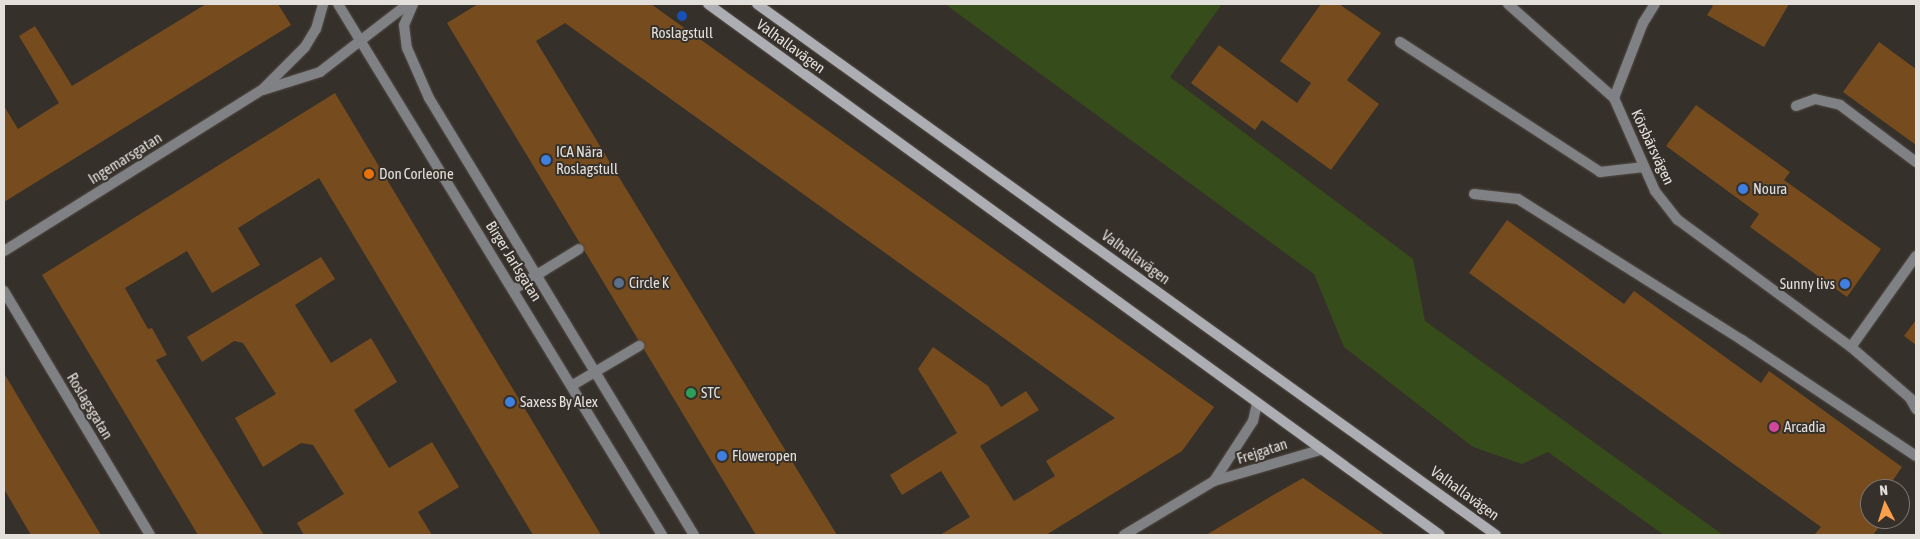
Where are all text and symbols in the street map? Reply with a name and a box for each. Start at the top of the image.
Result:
marker: Roslagstull [676,10,688,22]
street label: Valhallavägen [753,15,829,77]
place label: Roslagstull [651,24,713,42]
street label: Körsbärsvägen [1628,107,1678,187]
street label: Ingemarsgatan [85,128,165,188]
place label: ICA Nära Roslagstull [556,142,618,177]
marker: ICA Nära Roslagstull [540,154,552,166]
place label: Don Corleone [379,165,454,183]
marker: Don Corleone [363,168,375,180]
place label: Noura [1753,180,1787,198]
marker: Noura [1737,183,1749,195]
street label: Birger Jarlsgatan [482,218,546,304]
street label: Valhallavägen [1098,226,1174,288]
place label: Circle K [629,274,669,292]
place label: Sunny livs [1780,275,1835,293]
marker: Circle K [613,277,625,289]
marker: Sunny livs [1839,278,1851,290]
street label: Roslagsgatan [63,370,117,442]
place label: STC [701,384,720,402]
marker: STC [685,387,697,399]
place label: Saxess By Alex [520,393,598,411]
marker: Saxess By Alex [504,396,516,408]
place label: Arcadia [1784,418,1826,436]
marker: Arcadia [1768,421,1780,433]
street label: Frejgatan [1234,434,1290,468]
place label: Floweropen [732,447,797,465]
marker: Floweropen [716,450,728,462]
street label: Valhallavägen [1427,462,1503,524]
north arrow [1860,479,1910,529]
text: N [1879,482,1889,498]

